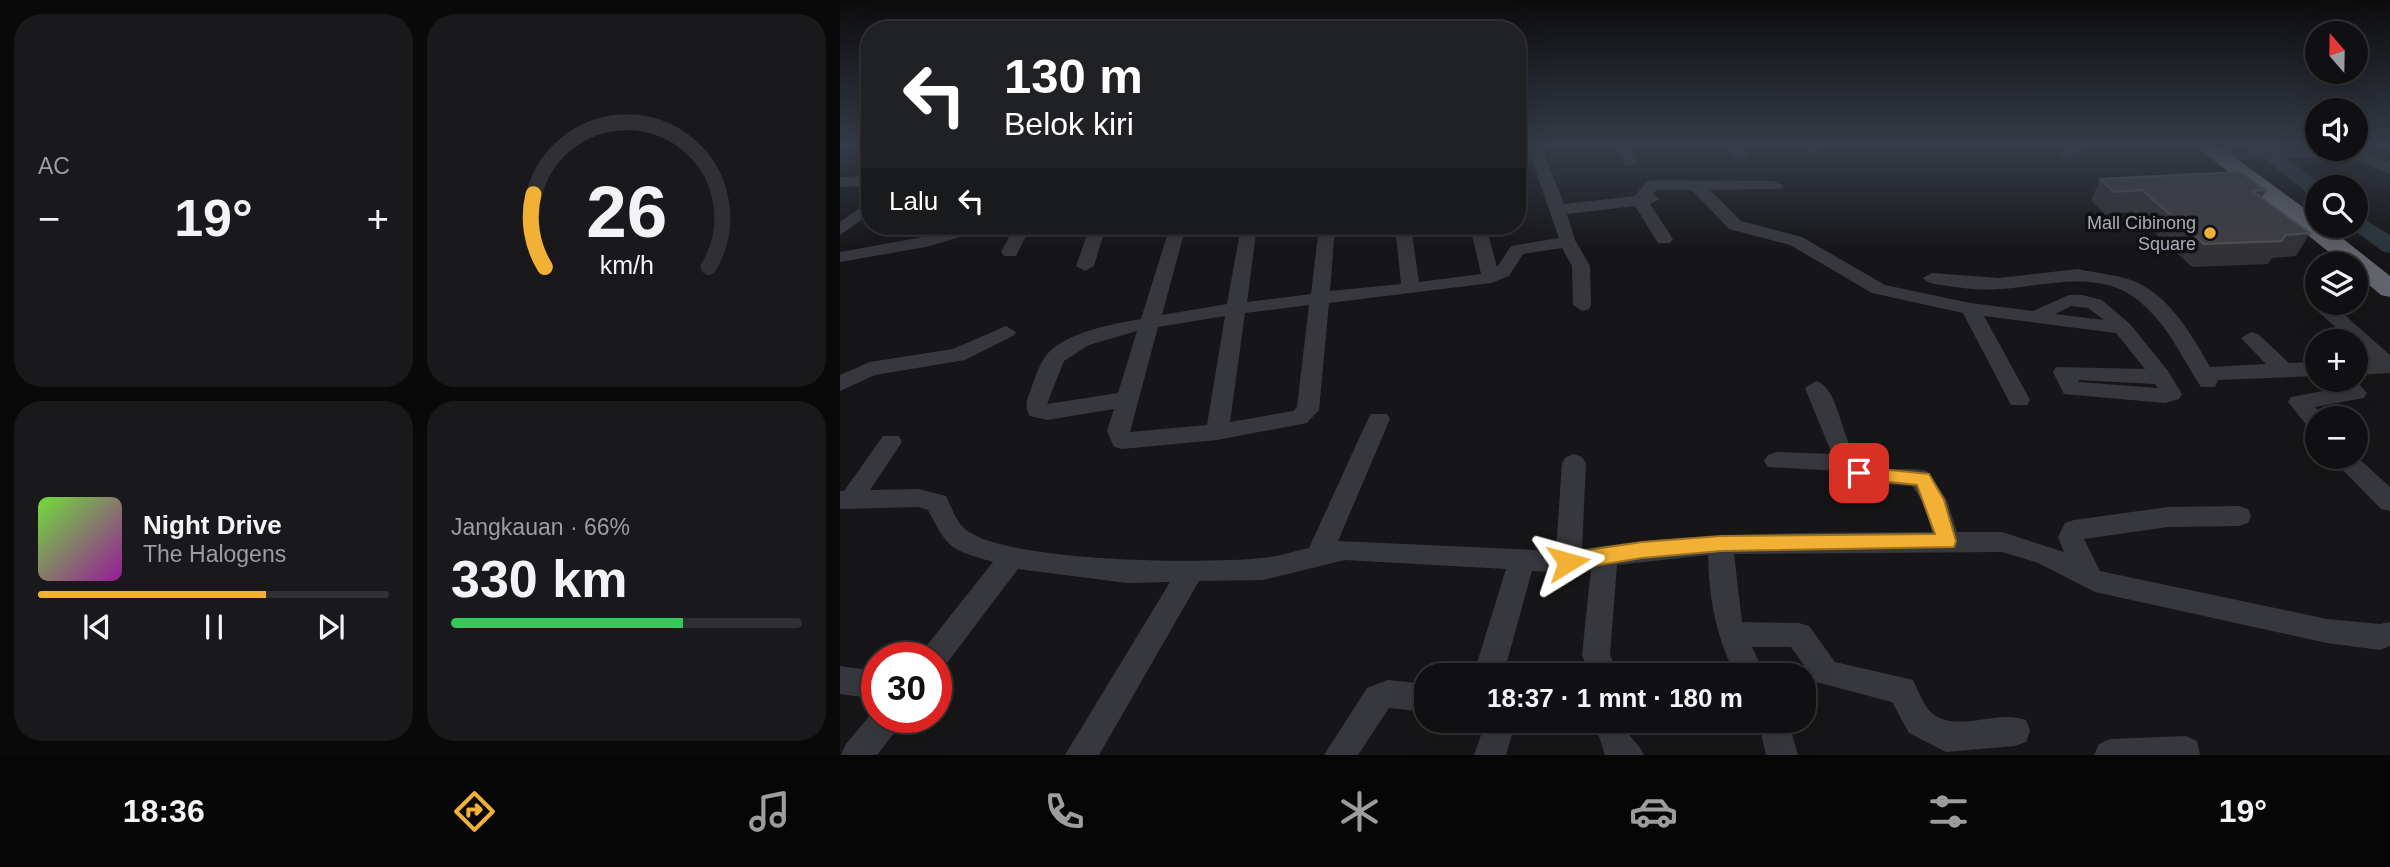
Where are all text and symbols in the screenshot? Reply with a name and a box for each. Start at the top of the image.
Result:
north arrow [2305,21,2368,84]
map controls [2305,21,2368,469]
icon: left [889,49,980,140]
text: 130 m [1004,49,1143,103]
button: sound [2305,98,2368,161]
text: Belok kiri [1004,106,1134,142]
text: AC [38,153,70,179]
text: 26 [586,171,667,252]
button: search [2305,175,2368,238]
icon: left [952,182,990,220]
text: Lalu [889,186,938,216]
text: 19° [174,189,253,247]
text: − [38,198,60,240]
text: + [367,198,389,240]
place label: Mall Cibinong Square [2087,213,2196,254]
marker: Mall Cibinong Square [2202,225,2218,241]
text: km/h [599,250,654,278]
button: layers [2305,252,2368,315]
button: + [2305,329,2368,392]
button: − [2305,406,2368,469]
pin [1829,443,1889,503]
icon: arrive [1840,454,1878,492]
text: Night Drive [143,510,282,540]
text: Jangkauan · 66% [451,514,630,540]
position arrow [1531,525,1605,599]
text: The Halogens [143,541,286,567]
text: 330 km [451,550,627,608]
icon: previous [78,608,116,646]
icon: pause [195,608,233,646]
icon: next [312,608,350,646]
speed limit sign: 30 [861,642,952,733]
text: 18:37 · 1 mnt · 180 m [1487,683,1743,713]
icon: directions [450,787,499,836]
icon: music [745,787,794,836]
icon: phone [1040,787,1089,836]
icon: climate [1335,787,1384,836]
icon: car [1629,787,1678,836]
icon: filters [1924,787,1973,836]
text: 18:36 [123,793,205,829]
text: 19° [2219,793,2267,829]

